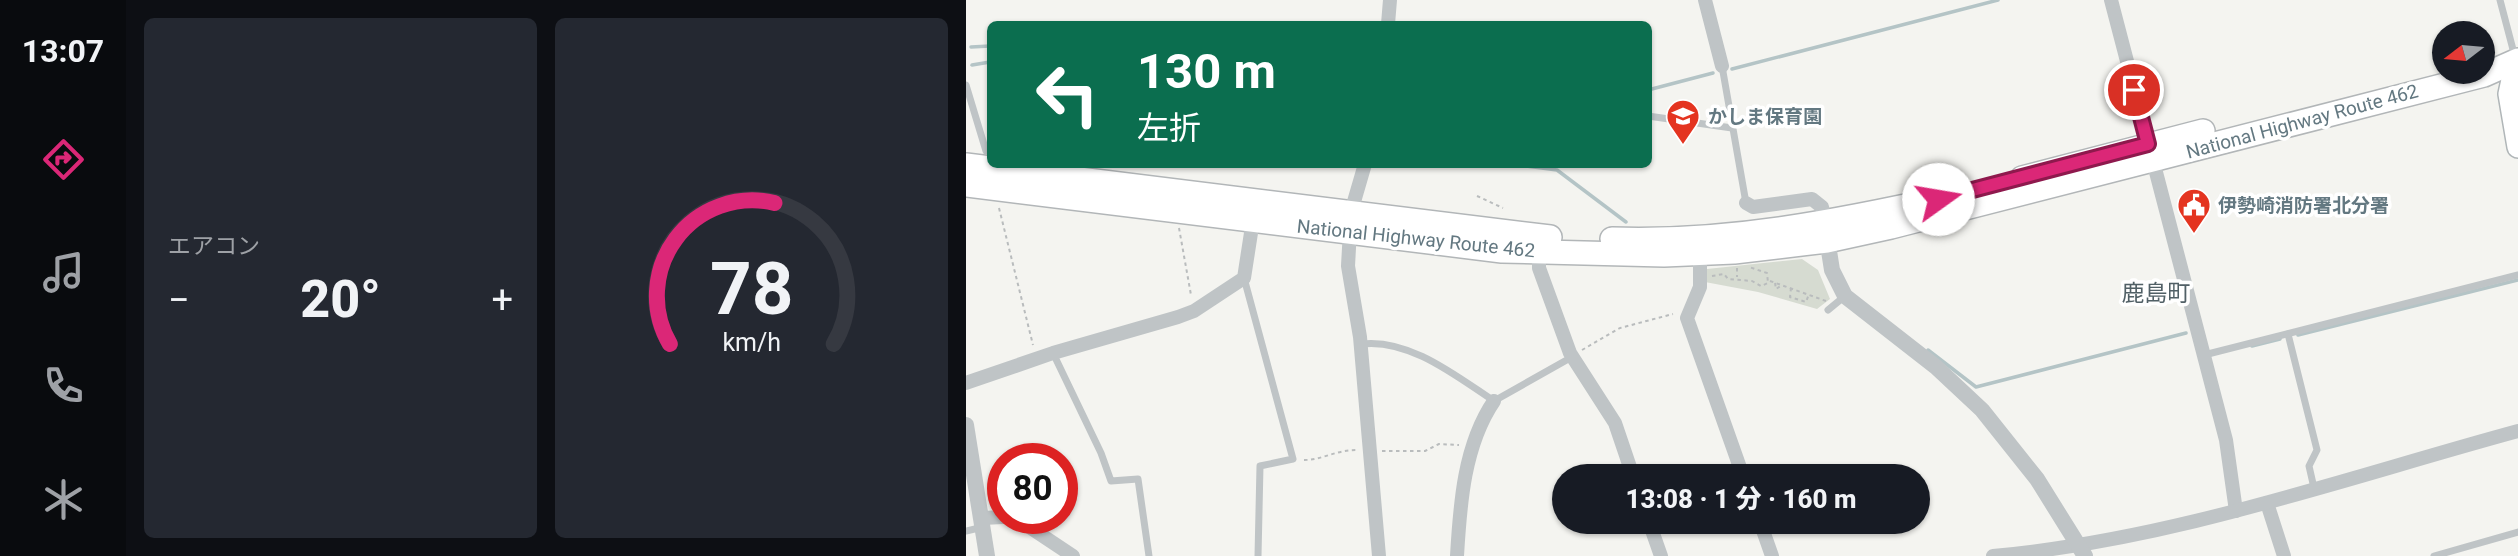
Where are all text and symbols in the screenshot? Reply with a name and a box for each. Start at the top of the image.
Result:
north arrow [2432,21,2496,84]
map controls [2432,21,2495,84]
text: 13:07 [22,32,104,70]
text: 130 m [1137,43,1276,100]
icon: left [1022,49,1113,140]
pin [2104,60,2164,120]
icon: arrive [2115,71,2153,109]
street label: National Highway Route 462 [2184,79,2421,164]
school or university icon: かしま保育園 [1664,97,1702,146]
place label: かしま保育園 [1708,105,1822,128]
text: 左折 [1137,109,1201,147]
icon: directions [39,135,88,184]
position arrow [1901,162,1975,236]
public building icon: 伊勢崎消防署北分署 [2175,186,2213,235]
place label: 伊勢崎消防署北分署 [2218,194,2389,217]
street label: National Highway Route 462 [1296,215,1536,262]
text: エアコン [168,233,260,260]
text: 78 [710,246,793,332]
icon: music [39,248,88,297]
text: 20° [300,269,381,330]
text: − [168,278,190,322]
text: + [491,278,513,322]
district label: 鹿島町 [2122,280,2191,307]
text: km/h [722,328,781,357]
icon: phone [39,361,88,410]
speed limit sign: 80 [987,443,1078,534]
icon: climate [39,475,88,524]
text: 13:08 · 1 分 · 160 m [1625,484,1857,514]

